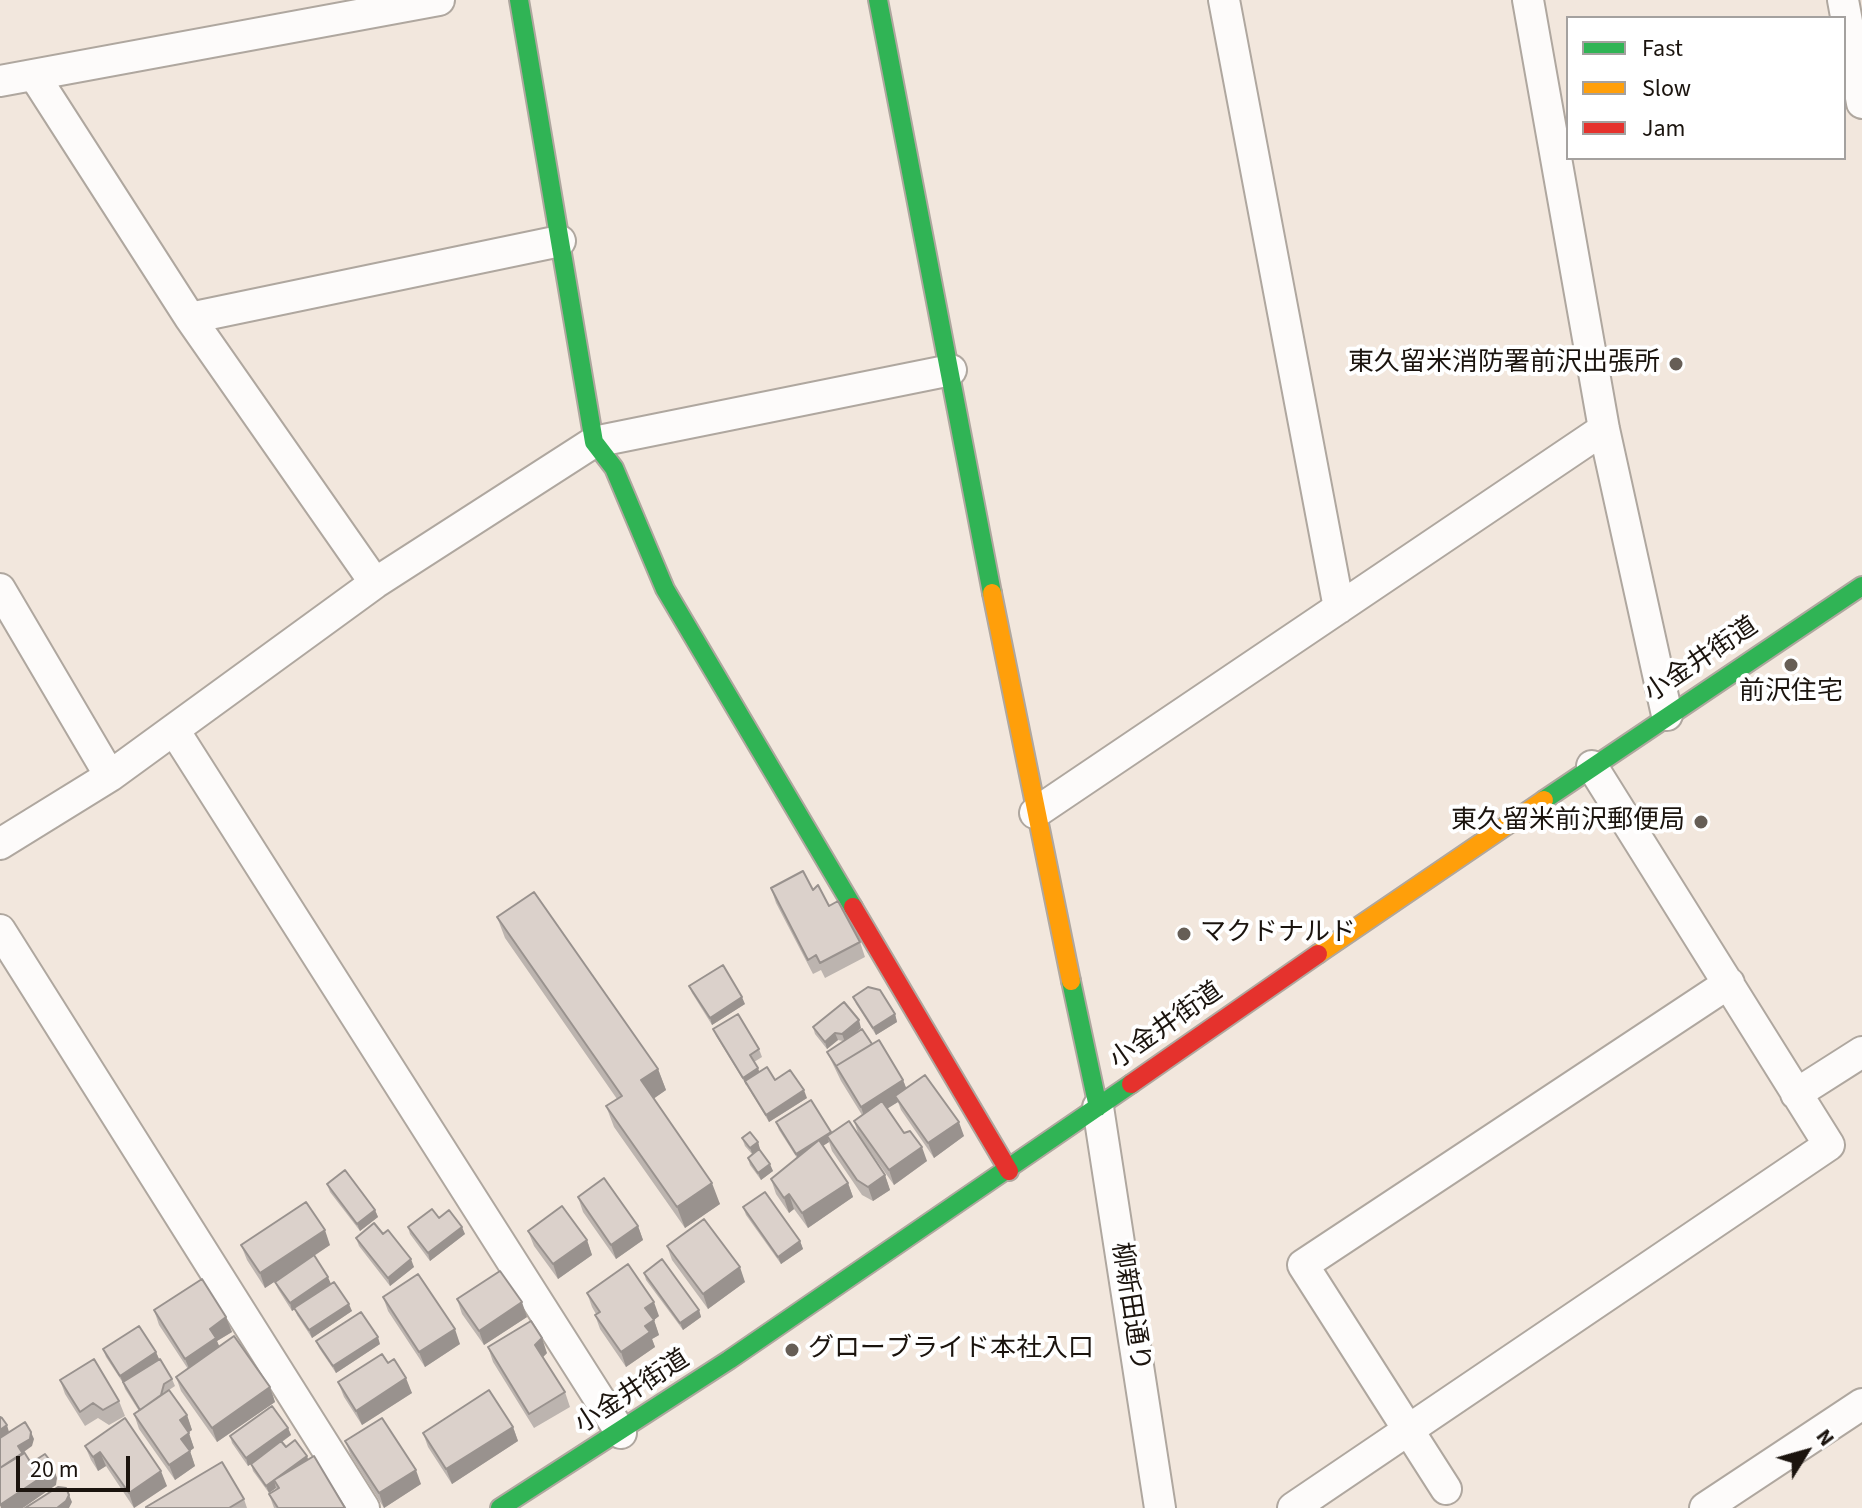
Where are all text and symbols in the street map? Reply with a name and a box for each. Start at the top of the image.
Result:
legend [1566,16,1846,160]
text: Fast [1642,31,1683,66]
text: Slow [1642,71,1691,106]
text: Jam [1642,111,1686,146]
place label: 東久留米消防署前沢出張所 [1348,348,1660,380]
marker: 東久留米消防署前沢出張所 [1667,355,1685,373]
street label: 小金井街道 [1639,612,1765,710]
marker: 前沢住宅 [1782,656,1800,674]
place label: 前沢住宅 [1739,677,1843,709]
place label: 東久留米前沢郵便局 [1451,806,1685,838]
marker: 東久留米前沢郵便局 [1692,813,1710,831]
place label: マクドナルド [1200,918,1356,950]
marker: マクドナルド [1175,925,1193,943]
street label: 小金井街道 [1105,977,1229,1077]
street label: 柳新田通り [1103,1240,1155,1374]
place label: グローブライド本社入口 [808,1334,1094,1366]
marker: グローブライド本社入口 [783,1341,801,1359]
street label: 小金井街道 [570,1345,696,1441]
north arrow [1766,1412,1846,1492]
text: N [1808,1422,1842,1453]
scale bar [20,1440,134,1490]
text: 20 m [30,1452,79,1487]

